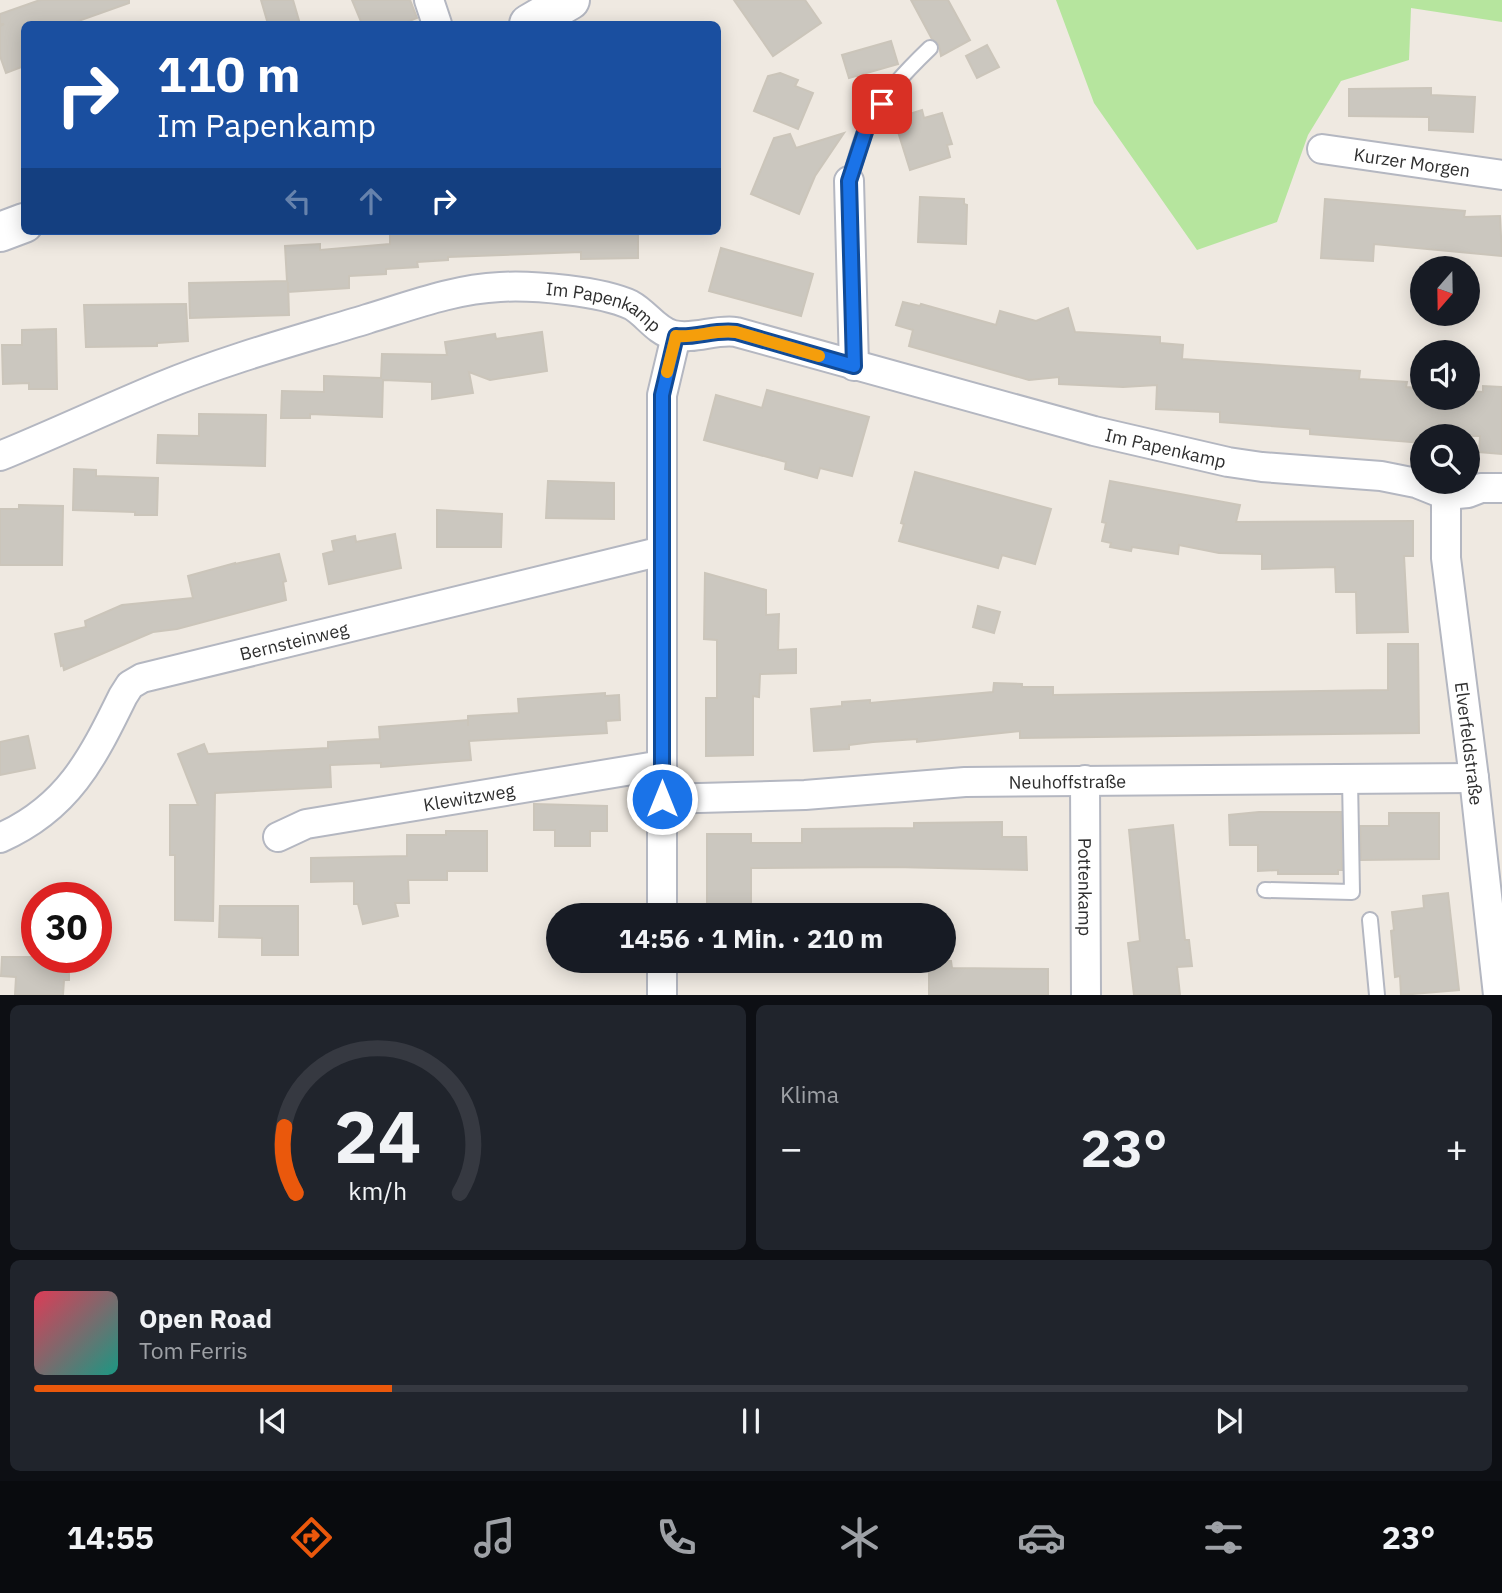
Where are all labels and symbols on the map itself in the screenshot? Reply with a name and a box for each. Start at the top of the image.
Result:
pin [852,74,912,134]
street label: Kurzer Morgen [1352,142,1472,182]
north arrow [1410,256,1480,326]
street label: Im Papenkamp [545,276,666,337]
street label: Im Papenkamp [1103,422,1228,473]
street label: Bernsteinweg [237,616,351,665]
street label: Elverfeldstraße [1450,681,1488,806]
position arrow [625,762,699,836]
street label: Neuhoffstraße [1009,769,1126,793]
street label: Klewitzweg [422,778,517,816]
street label: Pottenkamp [1074,838,1097,936]
speed limit sign: 30 [21,882,112,973]

